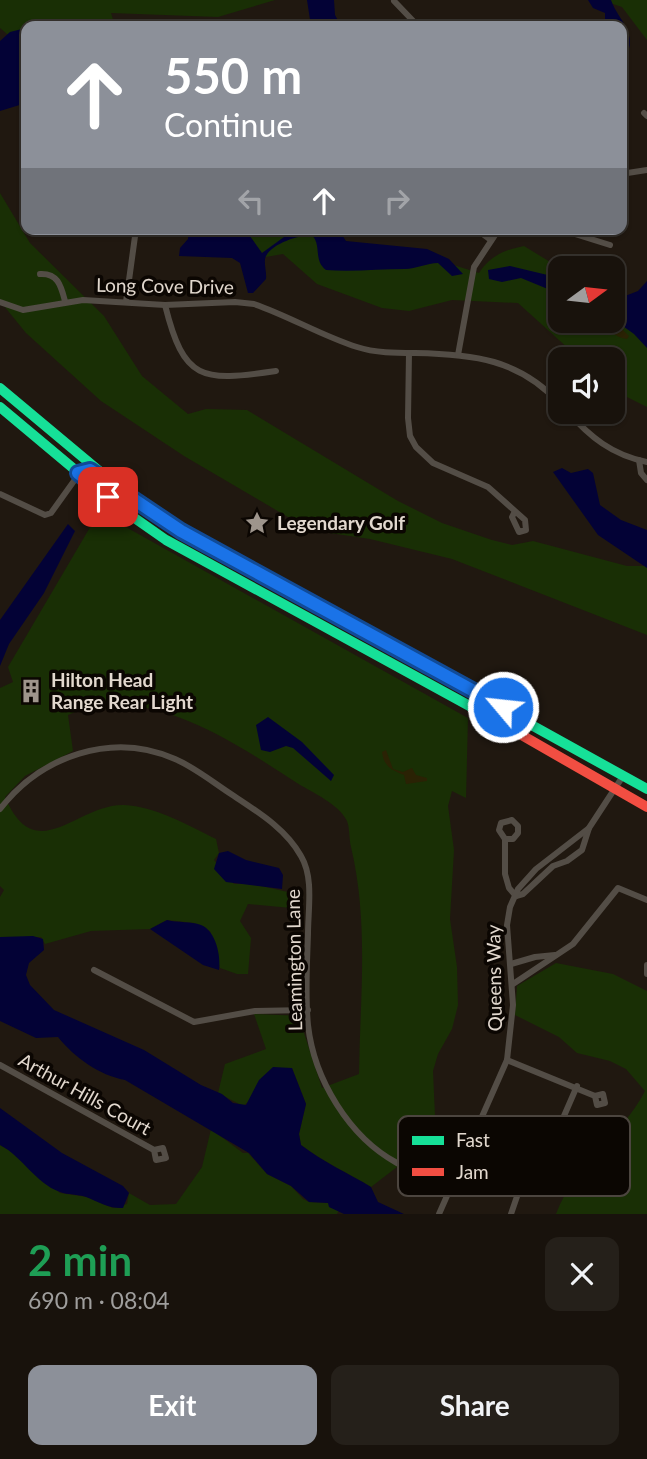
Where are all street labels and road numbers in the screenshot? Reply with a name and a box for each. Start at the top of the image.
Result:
street label: Long Cove Drive [96,273,234,298]
street label: Leamington Lane [281,889,306,1031]
street label: Queens Way [481,924,506,1032]
street label: Arthur Hills Court [15,1048,156,1140]

